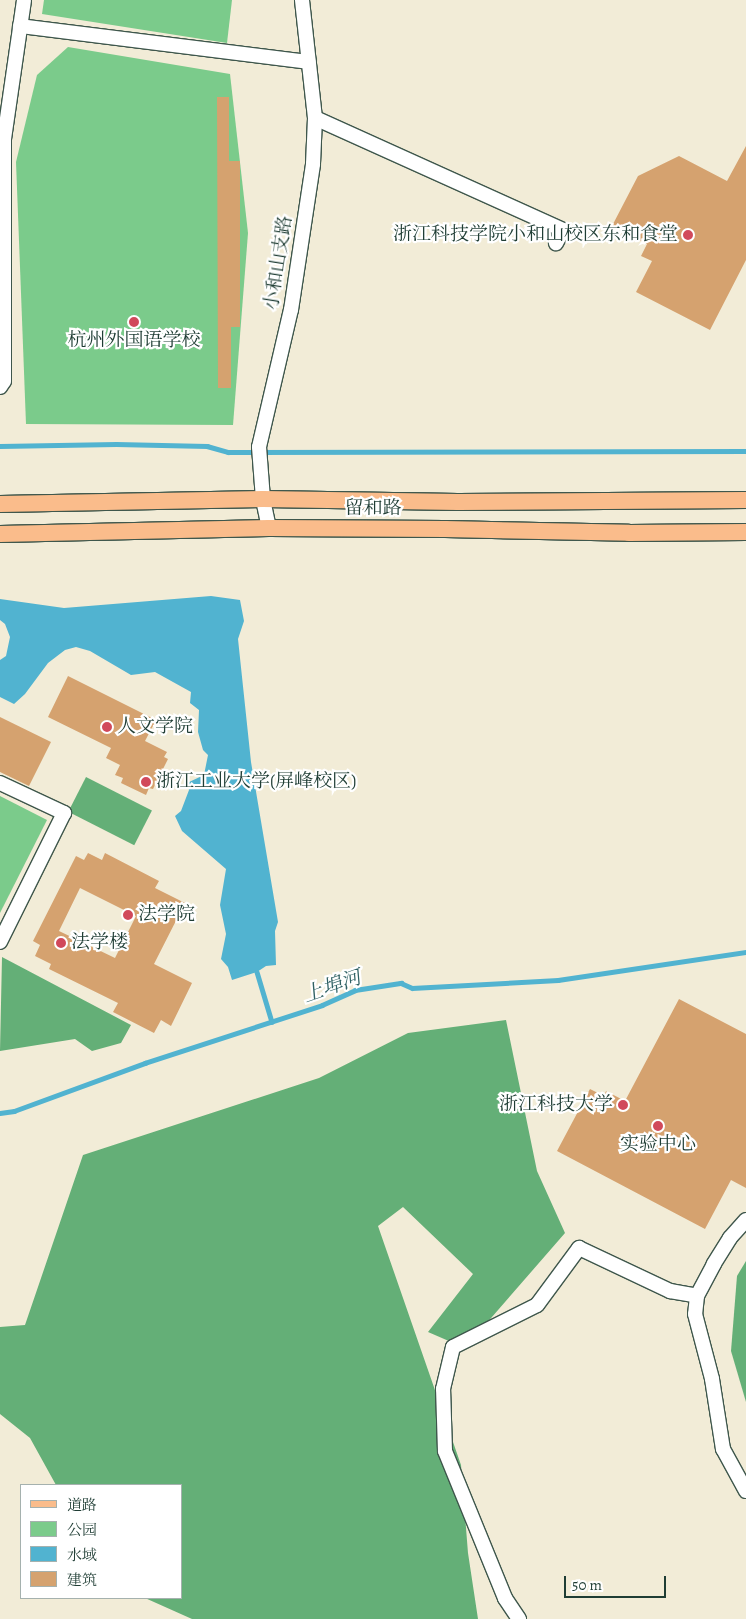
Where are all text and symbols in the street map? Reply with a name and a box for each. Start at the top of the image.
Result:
street label: 小和山支路 [260,214,298,312]
place label: 浙江科技学院小和山校区东和食堂 [393,224,678,246]
marker: 浙江科技学院小和山校区东和食堂 [682,229,694,241]
marker: 杭州外国语学校 [128,316,140,328]
place label: 杭州外国语学校 [68,330,200,352]
street label: 留和路 [345,498,401,520]
place label: 人文学院 [117,716,193,738]
marker: 人文学院 [101,721,113,733]
place label: 浙江工业大学(屏峰校区) [156,771,356,793]
marker: 浙江工业大学(屏峰校区) [140,776,152,788]
place label: 法学院 [138,904,195,926]
marker: 法学院 [122,909,134,921]
place label: 法学楼 [71,932,128,954]
marker: 法学楼 [55,937,67,949]
water label: 上埠河 [300,965,364,1007]
place label: 浙江科技大学 [499,1094,613,1116]
marker: 浙江科技大学 [617,1099,629,1111]
marker: 实验中心 [652,1120,664,1132]
place label: 实验中心 [620,1134,696,1156]
legend [20,1484,182,1599]
text: 道路 [67,1495,97,1515]
text: 公园 [67,1520,97,1540]
text: 水域 [67,1545,97,1565]
scale bar [566,1566,668,1598]
text: 建筑 [67,1570,97,1590]
text: 50 m [572,1575,602,1595]

